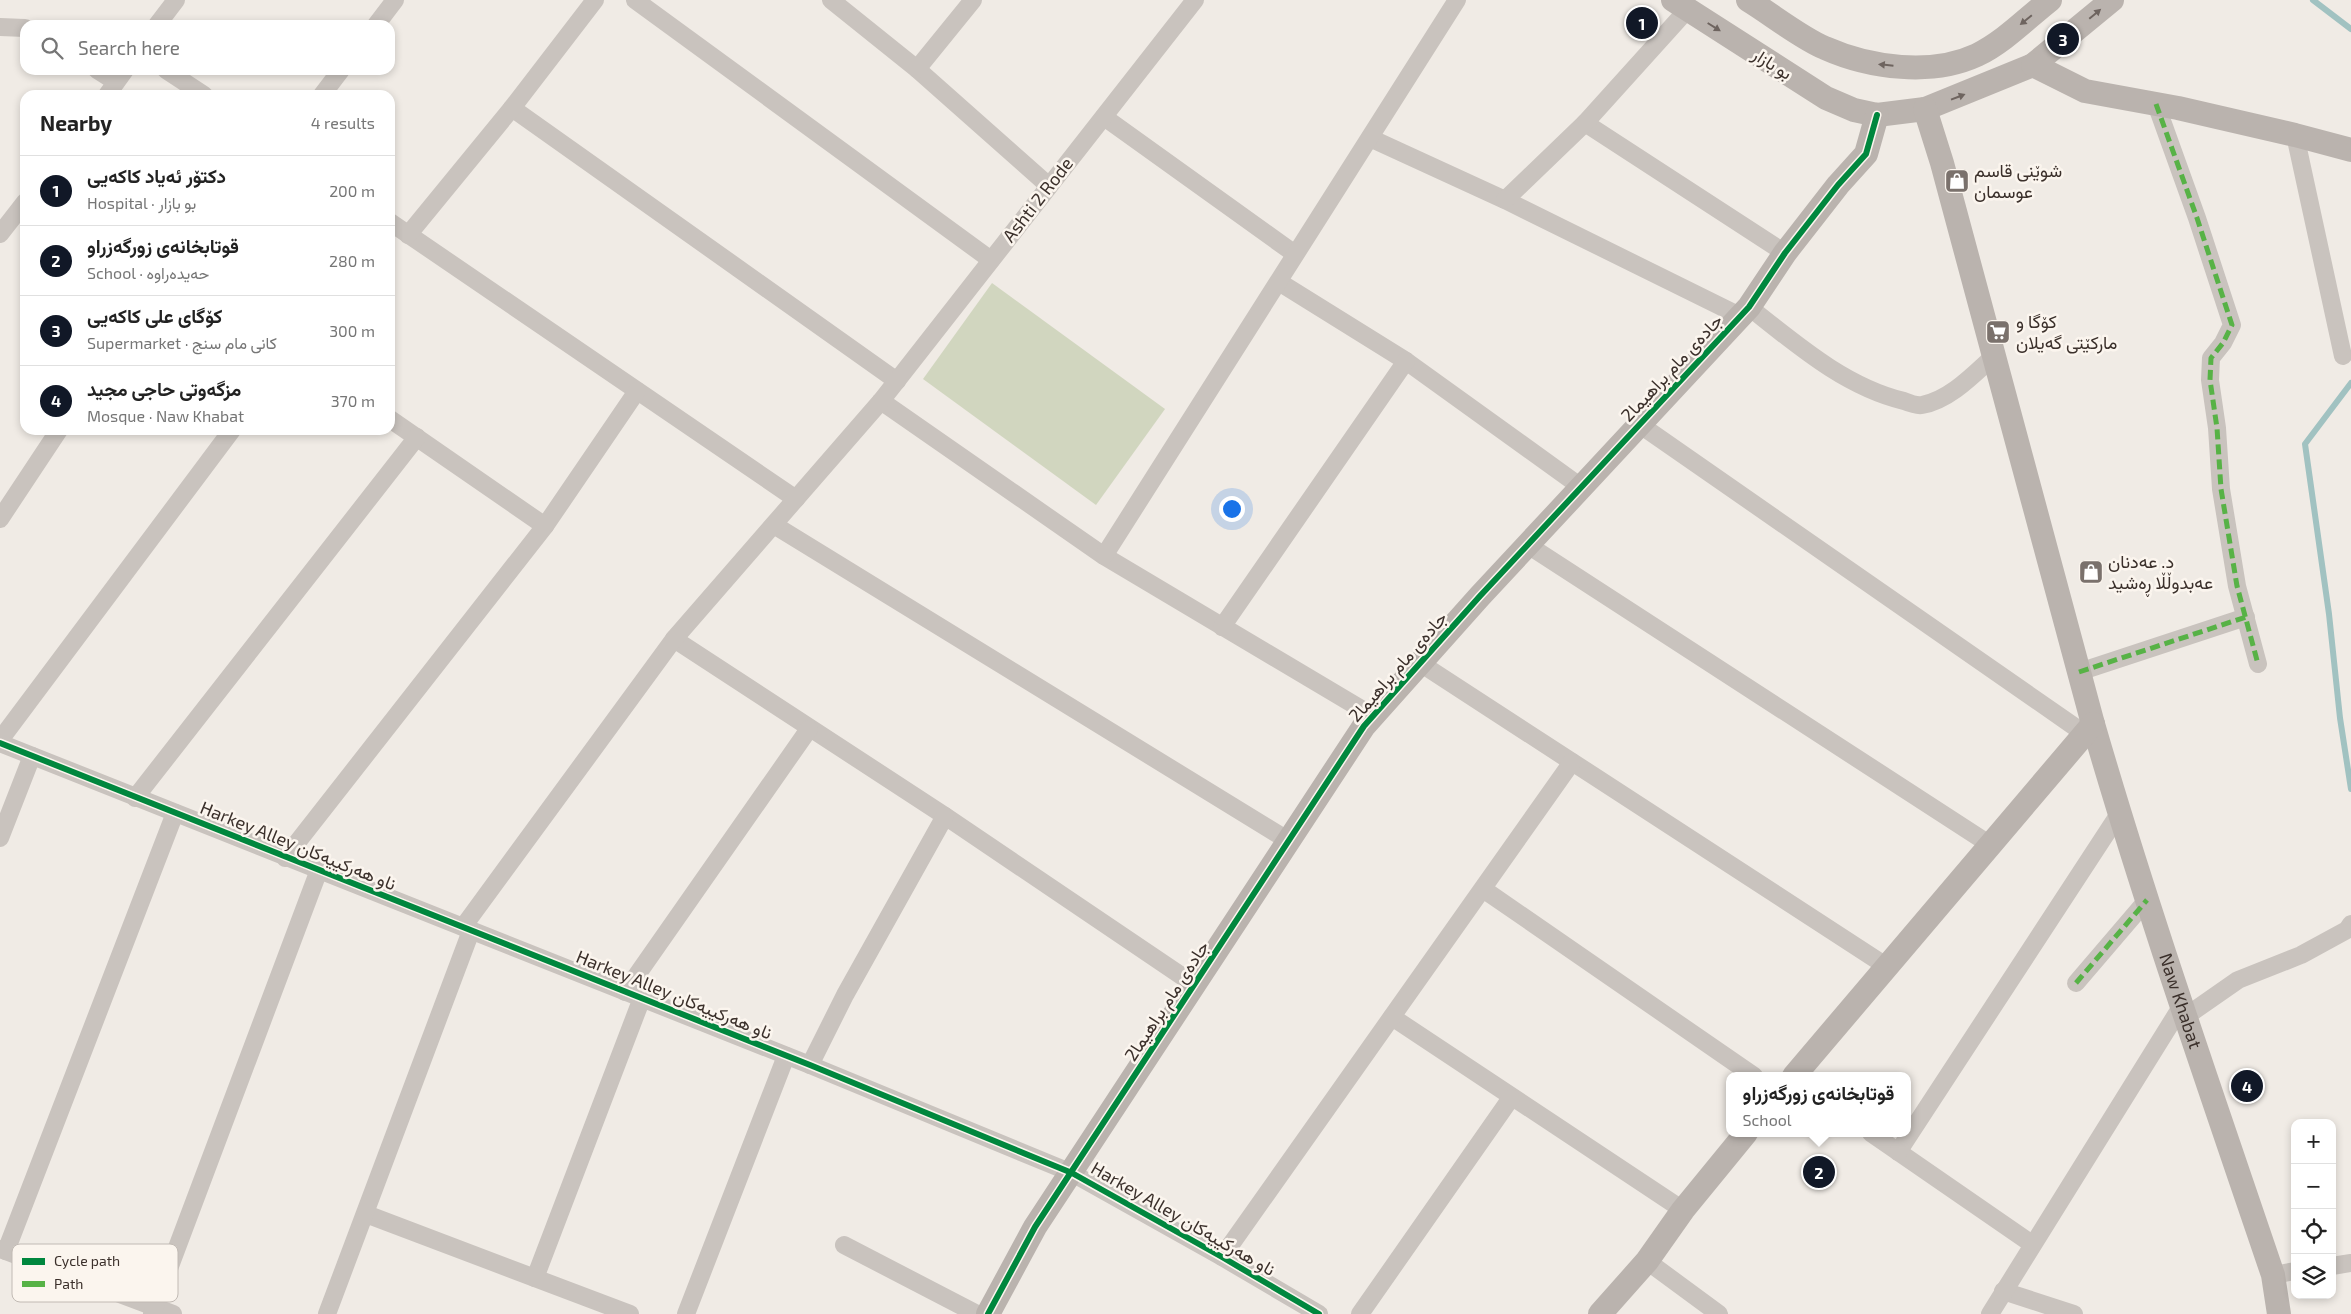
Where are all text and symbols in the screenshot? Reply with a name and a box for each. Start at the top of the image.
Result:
pin: 1 [1626,4,1658,42]
one-way arrow [2089,8,2102,19]
one-way arrow [2019,14,2032,25]
search box [20,20,395,75]
pin: 3 [2047,20,2079,58]
one-way arrow [1707,22,1720,32]
icon: search [38,34,66,62]
text: Search here [78,36,180,59]
street label: بو بازار [1747,42,1796,85]
one-way arrow [1877,61,1893,69]
one-way arrow [1951,93,1966,101]
text: Nearby [40,110,112,135]
text: 4 results [311,113,375,132]
street label: Ashti 2 Rode [997,153,1077,246]
place label: شوێنی قاسم عوسمان [1974,159,2062,203]
text: دکتۆر ئەیاد کاکەیی [87,164,226,187]
shop icon: شوێنی قاسم عوسمان [1944,168,1970,194]
text: 1 [53,181,59,200]
text: 200 m [329,181,375,200]
text: Hospital · بو بازار [87,193,196,212]
text: قوتابخانەی زورگەزراو [87,234,239,257]
text: 2 [51,251,61,270]
text: 280 m [329,251,375,270]
text: School · حەیدەراوە [87,263,209,282]
text: کۆگای علی کاکەیی [87,304,222,327]
street label: جادەی مام براهیما2 [1616,309,1728,427]
place label: کۆگا و مارکێتی گەیلان [2016,310,2117,354]
supermarket icon: کۆگا و مارکێتی گەیلان [1985,319,2011,345]
text: 3 [51,321,61,340]
text: 300 m [329,321,375,340]
text: Supermarket · کانی مام سنج [87,333,277,352]
text: مزگەوتى حاجى مجيد [87,377,241,400]
text: 4 [51,391,61,410]
text: 370 m [331,391,375,410]
text: Mosque · Naw Khabat [87,406,244,425]
your location [1219,496,1245,522]
place label: د. عەدنان عەبدوڵڵا ڕەشید [2108,550,2213,597]
shop icon: د. عەدنان عەبدوڵڵا ڕەشید [2078,559,2104,585]
street label: جادەی مام براهیما2 [1343,607,1453,727]
street label: Harkey Alley ناو هەركييەكان [197,796,399,895]
street label: جادەی مام براهیما2 [1119,936,1215,1066]
street label: Harkey Alley ناو هەركييەكان [573,945,775,1044]
street label: Naw Khabat [2155,950,2207,1051]
pin: 4 [2231,1067,2263,1105]
popup [1726,1072,1911,1137]
text: قوتابخانەی زورگەزراو [1743,1081,1894,1104]
text: School [1743,1110,1792,1129]
map controls [2291,1119,2336,1299]
button: + [2291,1119,2336,1164]
pin: 2 [1803,1153,1835,1191]
street label: Harkey Alley ناو هەركييەكان [1087,1156,1280,1281]
button: − [2291,1164,2336,1209]
button: locate [2291,1209,2336,1254]
legend [12,1244,178,1302]
text: Cycle path [54,1252,120,1269]
button: layers [2291,1254,2336,1299]
text: Path [54,1275,83,1292]

